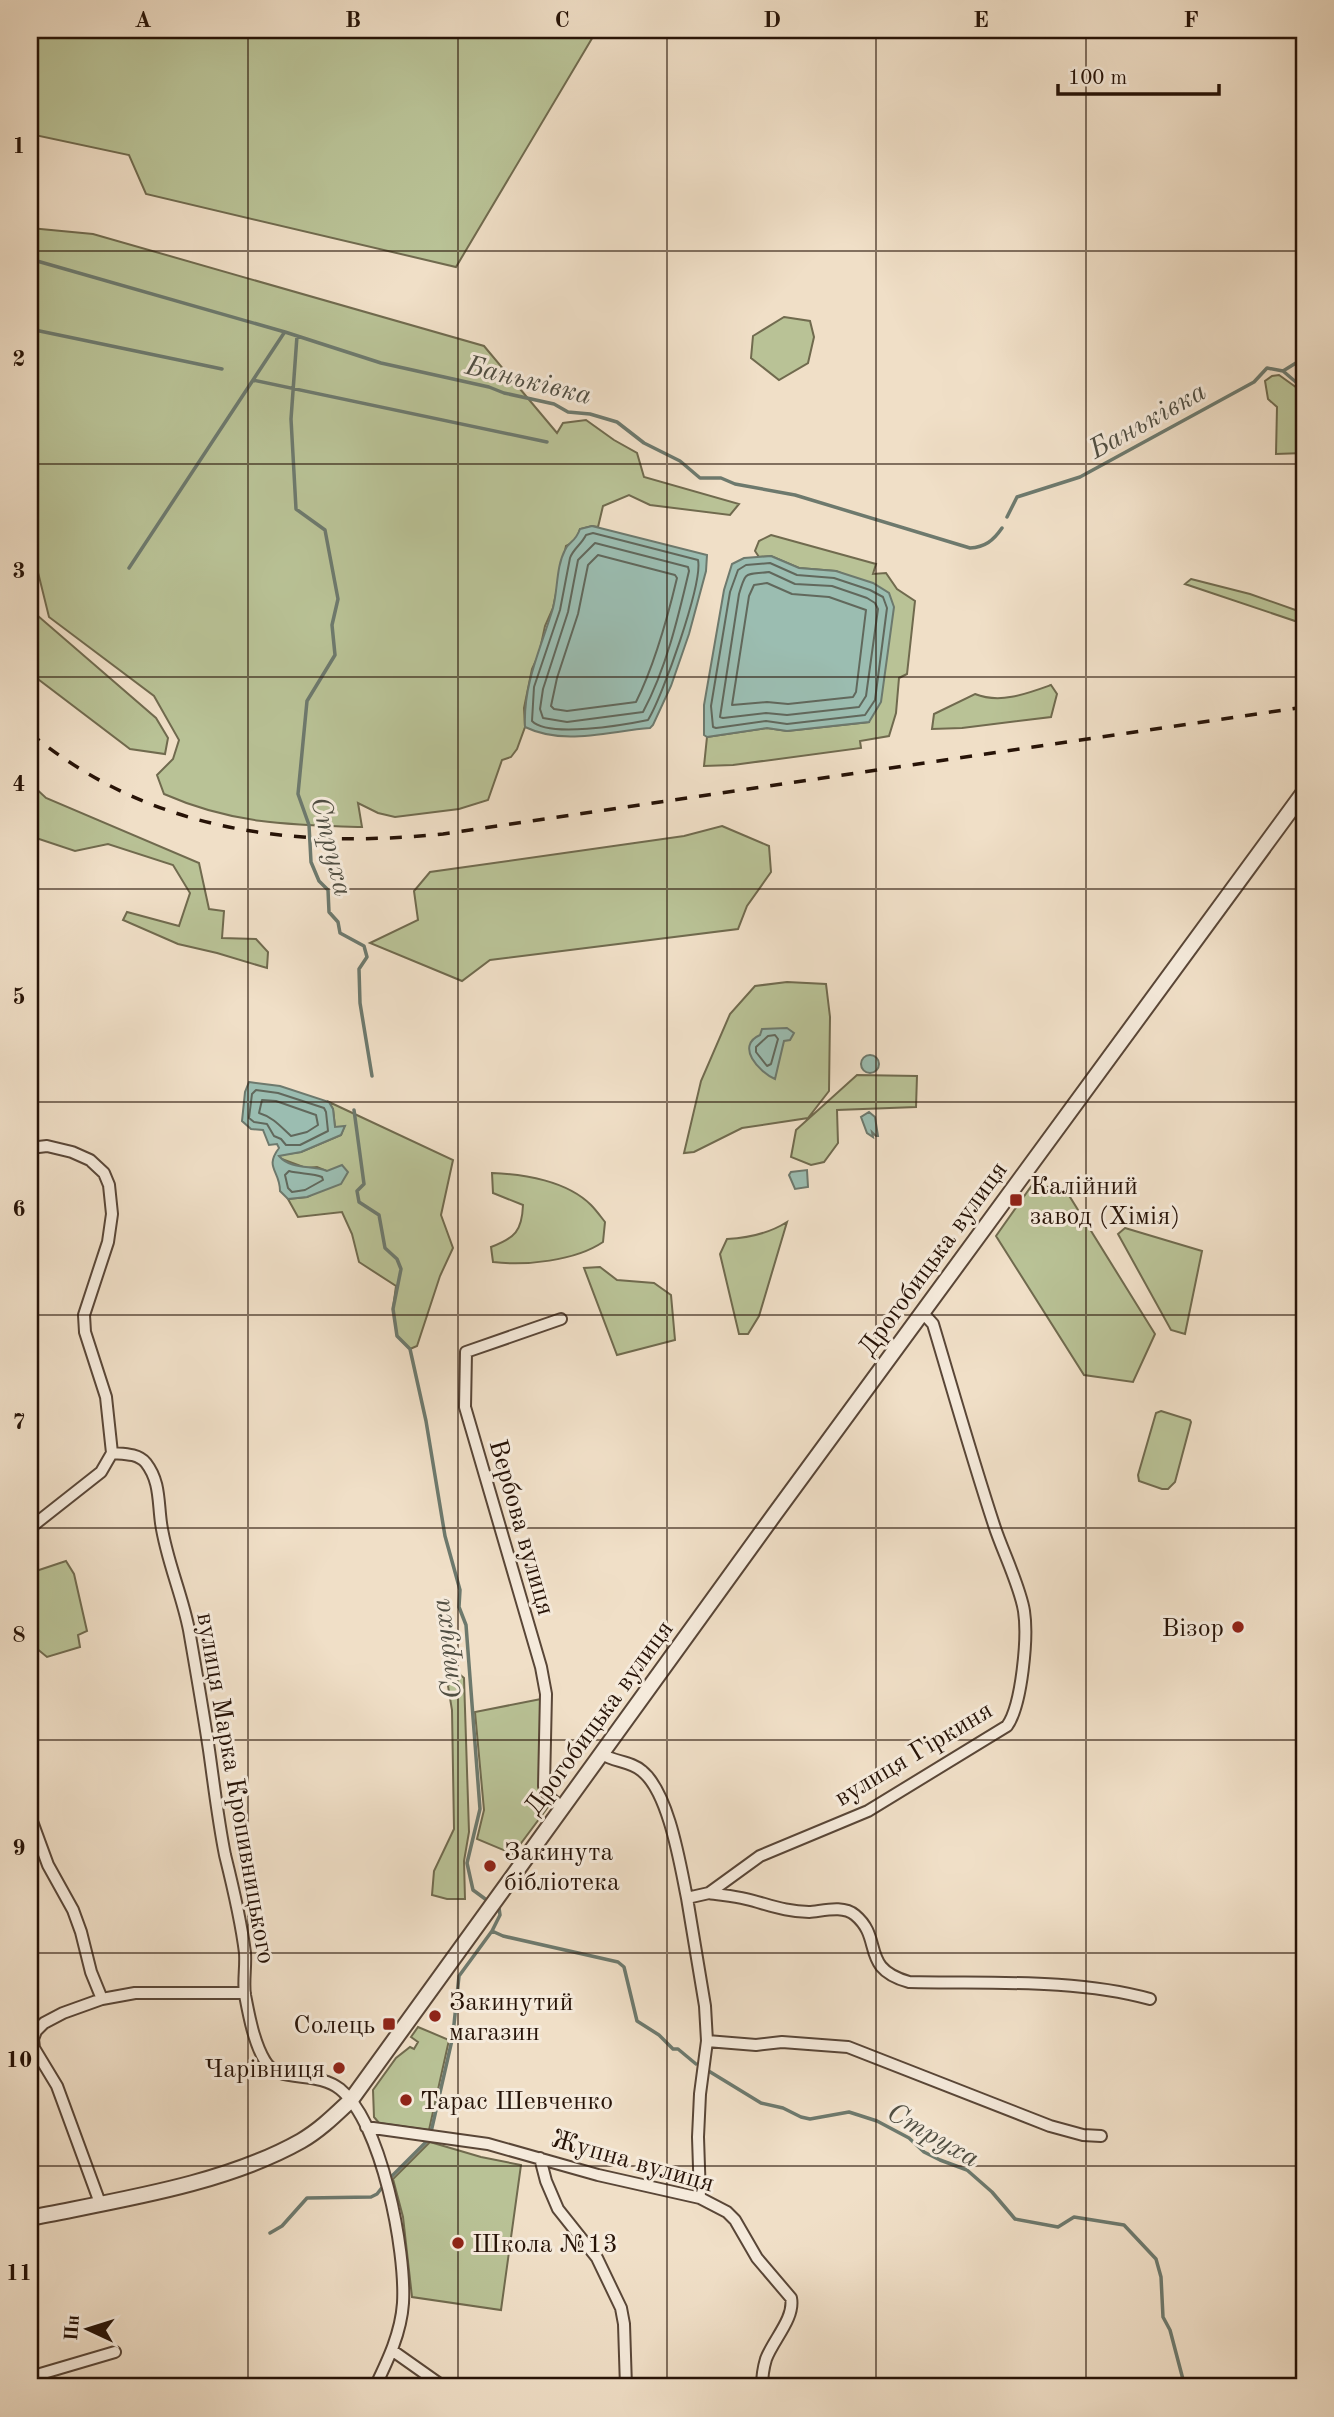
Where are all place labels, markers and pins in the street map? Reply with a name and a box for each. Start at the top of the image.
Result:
place label: Калійний завод (Хімія) [1030,1174,1180,1230]
marker: Калійний завод (Хімія) [1008,1192,1024,1208]
place label: Візор [1161,1616,1224,1642]
marker: Візор [1230,1619,1246,1635]
place label: Закинута бібліотека [504,1840,620,1896]
marker: Закинута бібліотека [482,1858,498,1874]
place label: Закинутий магазин [449,1990,573,2046]
marker: Закинутий магазин [427,2008,443,2024]
place label: Солець [293,2013,375,2039]
marker: Солець [381,2016,397,2032]
place label: Чарівниця [204,2057,325,2083]
marker: Чарівниця [331,2060,347,2076]
place label: Тарас Шевченко [420,2089,613,2115]
marker: Тарас Шевченко [398,2092,414,2108]
place label: Школа №13 [472,2232,618,2258]
marker: Школа №13 [450,2235,466,2251]

